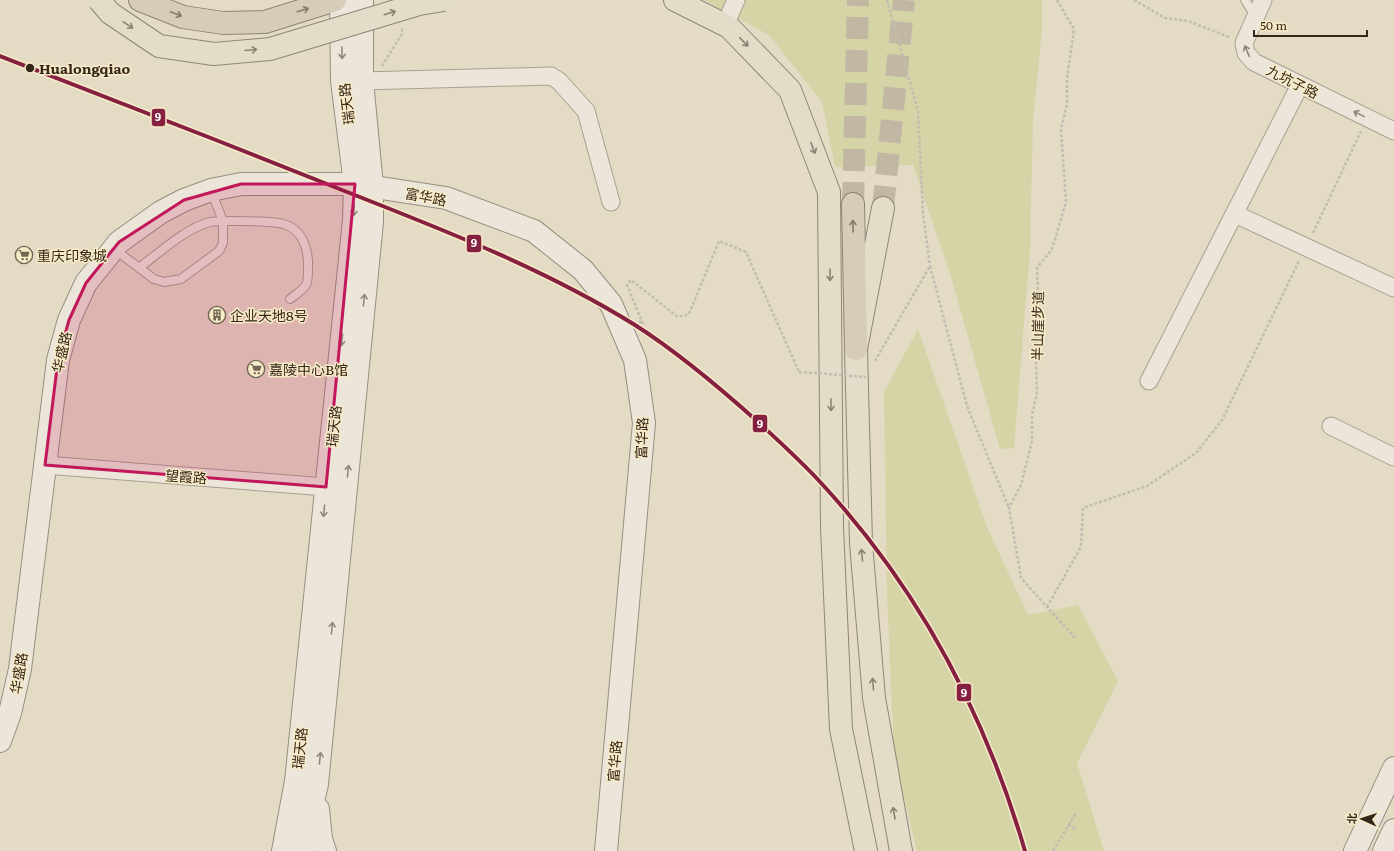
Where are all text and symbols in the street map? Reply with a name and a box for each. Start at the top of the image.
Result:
one-way arrow [296,6,309,13]
one-way arrow [383,9,396,16]
one-way arrow [169,11,181,19]
scale bar [1254,12,1367,38]
text: 50 m [1260,16,1287,34]
one-way arrow [122,21,133,29]
one-way arrow [739,36,748,47]
one-way arrow [1243,45,1251,57]
one-way arrow [338,46,346,59]
one-way arrow [244,47,257,54]
place label: Hualongqiao [39,58,131,78]
street label: 九坑子路 [1264,59,1322,103]
marker: Hualongqiao [24,62,36,74]
street label: 瑞天路 [334,82,358,126]
line badge: 9 [151,108,166,127]
text: 9 [155,108,161,124]
one-way arrow [1353,110,1365,117]
one-way arrow [809,142,817,154]
street label: 富华路 [403,182,449,210]
one-way arrow [351,203,358,216]
one-way arrow [849,220,857,233]
line badge: 9 [466,234,482,253]
text: 9 [471,234,477,250]
supermarket icon: 重庆印象城 [14,245,34,265]
place label: 重庆印象城 [37,245,107,265]
one-way arrow [826,268,834,281]
street label: 半山崖步道 [1026,291,1048,361]
one-way arrow [361,294,368,307]
building icon: 企业天地8号 [207,305,227,325]
place label: 企业天地8号 [230,305,308,325]
street label: 华盛路 [47,329,75,375]
one-way arrow [338,333,345,346]
supermarket icon: 嘉陵中心B馆 [246,359,266,379]
place label: 嘉陵中心B馆 [269,359,348,379]
one-way arrow [827,398,835,411]
street label: 瑞天路 [321,404,345,448]
line badge: 9 [752,414,768,433]
text: 9 [757,415,763,431]
street label: 富华路 [630,417,652,459]
street label: 望霞路 [164,465,208,487]
one-way arrow [344,465,351,478]
one-way arrow [320,504,328,517]
one-way arrow [858,549,865,562]
one-way arrow [329,622,336,635]
street label: 华盛路 [5,651,31,695]
one-way arrow [869,678,876,691]
line badge: 9 [956,683,972,702]
text: 9 [961,684,967,700]
street label: 瑞天路 [287,726,311,770]
street label: 富华路 [602,739,626,783]
one-way arrow [316,752,323,765]
north arrow [1342,799,1382,839]
one-way arrow [890,807,898,820]
text: 北 [1343,813,1359,824]

